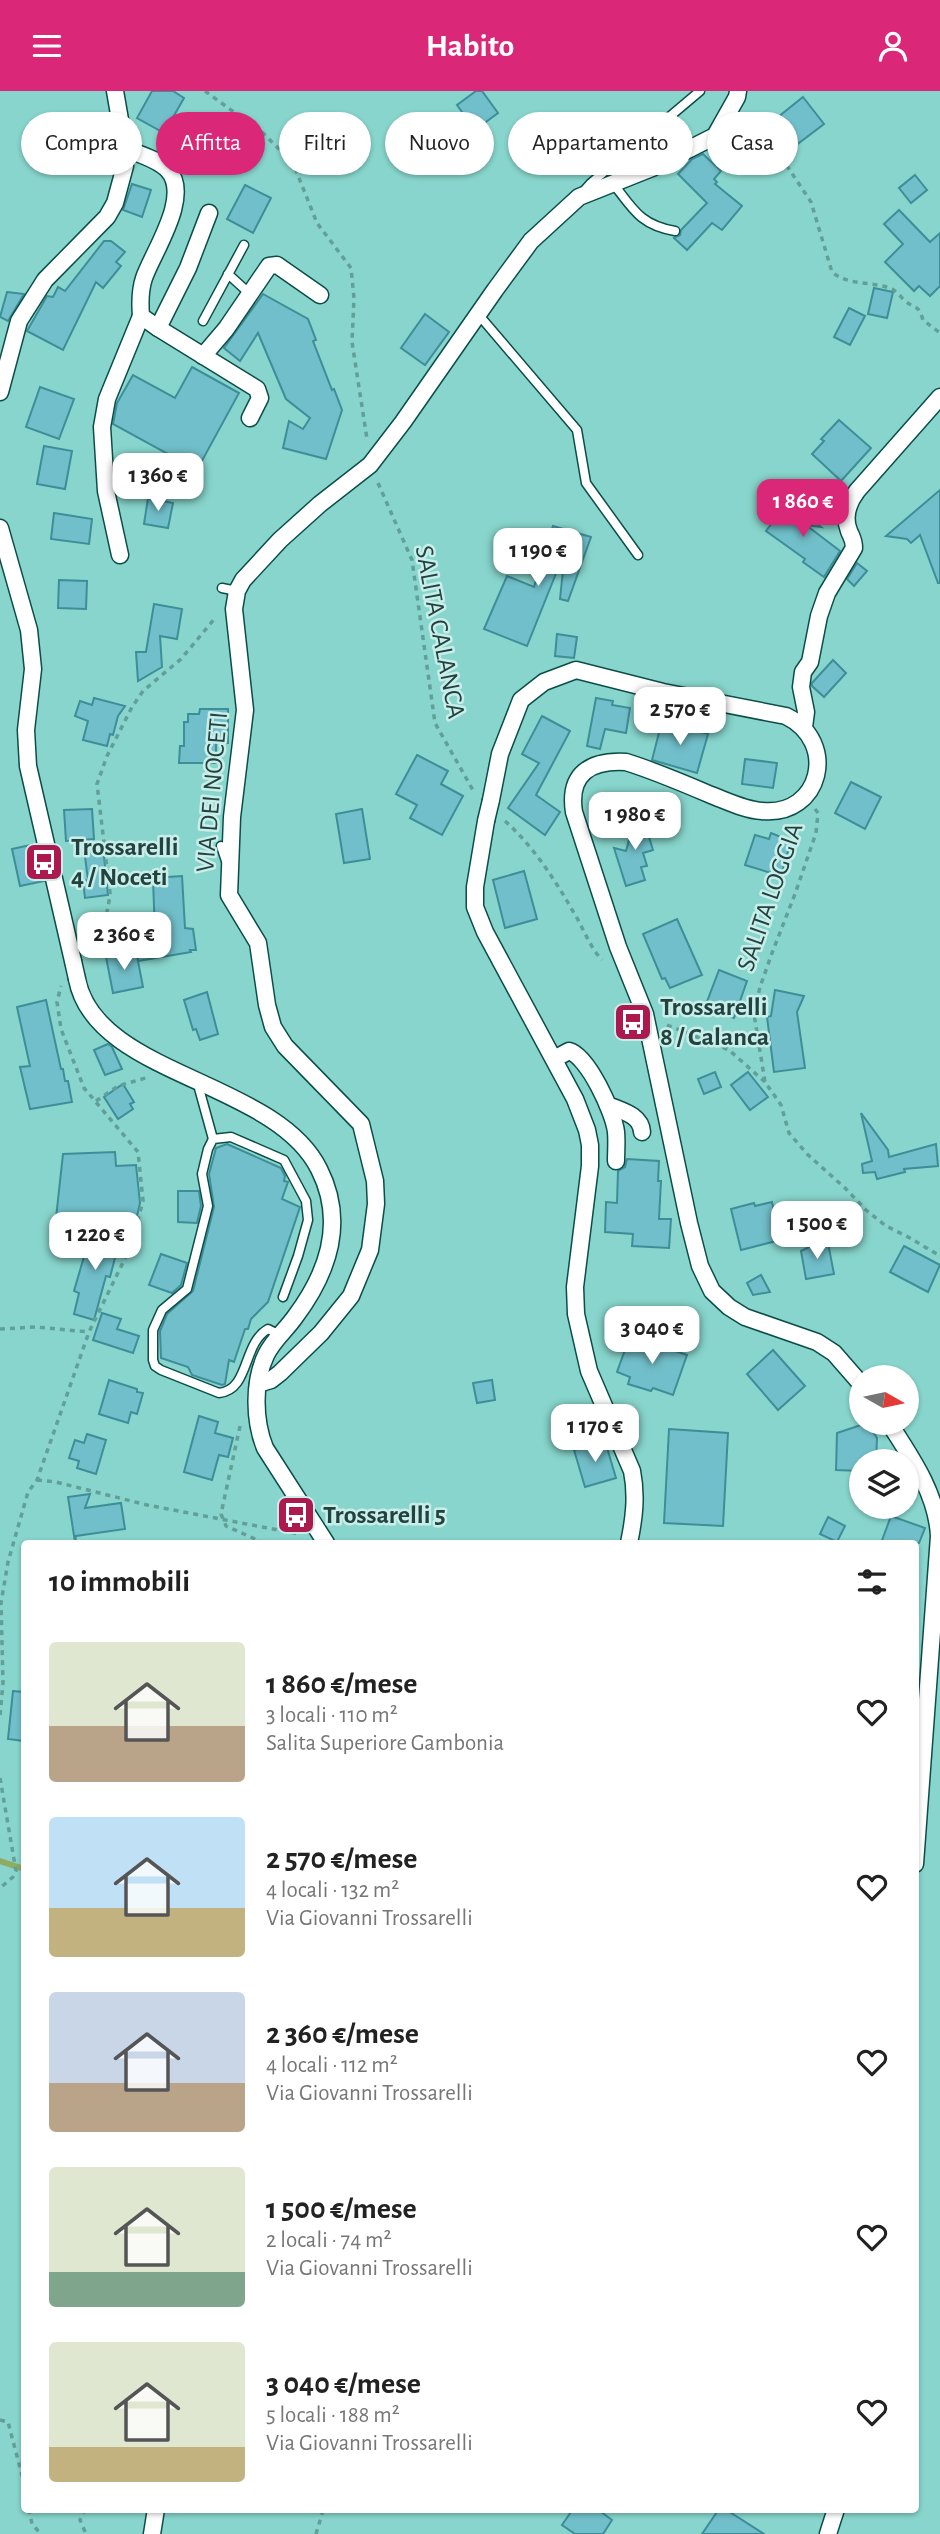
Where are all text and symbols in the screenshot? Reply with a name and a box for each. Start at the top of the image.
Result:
icon: menu [28,27,66,65]
icon: person [874,27,912,65]
text: Habito [426,30,514,62]
chip: Compra [21,112,142,175]
chip: Affitta [156,112,265,175]
chip: Filtri [279,112,371,175]
chip: Nuovo [385,112,494,175]
chip: Appartamento [508,112,693,175]
chip: Casa [707,112,798,175]
pin: 1 360 € [93,453,223,513]
text: 1 360 € [129,464,187,487]
pin: 1 860 € [738,479,868,539]
text: 1 860 € [773,490,833,513]
pin: 1 190 € [473,529,603,588]
text: 1 190 € [509,539,567,562]
street label: SALITA CALANCA [410,543,470,721]
pin: 2 570 € [615,687,745,747]
text: 2 570 € [650,698,710,721]
street label: VIA DEI NOCETI [192,711,232,873]
pin: 1 980 € [570,793,700,852]
text: 1 980 € [605,803,665,826]
street label: SALITA LOGGIA [732,820,808,974]
place label: Trossarelli 4 / Noceti [71,834,178,890]
bus stop icon: Trossarelli 4 / Noceti [23,841,65,883]
pin: 2 360 € [59,913,189,972]
text: 2 360 € [93,923,155,946]
place label: Trossarelli 8 / Calanca [660,994,769,1050]
bus stop icon: Trossarelli 8 / Calanca [612,1001,654,1043]
pin: 1 500 € [752,1201,882,1261]
text: 1 500 € [787,1212,847,1235]
pin: 1 220 € [30,1213,160,1272]
text: 1 220 € [65,1223,125,1246]
pin: 3 040 € [587,1307,717,1366]
text: 3 040 € [620,1317,684,1340]
north arrow [849,1365,919,1435]
map controls [849,1365,919,1519]
pin: 1 170 € [530,1405,660,1464]
text: 1 170 € [567,1415,623,1438]
button: layers [849,1449,919,1519]
bus stop icon: Trossarelli 5 [275,1494,317,1536]
place label: Trossarelli 5 [323,1502,446,1528]
icon: filters [853,1563,891,1601]
text: 10 immobili [49,1567,190,1597]
text: 1 860 €/mese [266,1669,417,1699]
icon: home [105,1670,189,1754]
icon: heart [853,1693,891,1731]
text: 3 locali · 110 m² [266,1704,398,1727]
text: Salita Superiore Gambonia [266,1732,504,1755]
text: 2 570 €/mese [266,1844,417,1874]
icon: home [105,1845,189,1929]
icon: heart [853,1868,891,1906]
text: 4 locali · 132 m² [266,1879,399,1902]
text: Via Giovanni Trossarelli [266,1907,473,1930]
text: 2 360 €/mese [266,2019,419,2049]
icon: home [105,2020,189,2104]
icon: heart [853,2043,891,2081]
text: 4 locali · 112 m² [266,2054,398,2077]
text: Via Giovanni Trossarelli [266,2082,473,2105]
text: 1 500 €/mese [266,2194,417,2224]
icon: home [105,2195,189,2279]
icon: heart [853,2218,891,2256]
text: 2 locali · 74 m² [266,2229,391,2252]
text: Via Giovanni Trossarelli [266,2257,473,2280]
text: 3 040 €/mese [266,2369,421,2399]
icon: home [105,2370,189,2454]
icon: heart [853,2393,891,2431]
text: 5 locali · 188 m² [266,2404,400,2427]
text: Via Giovanni Trossarelli [266,2432,473,2455]

